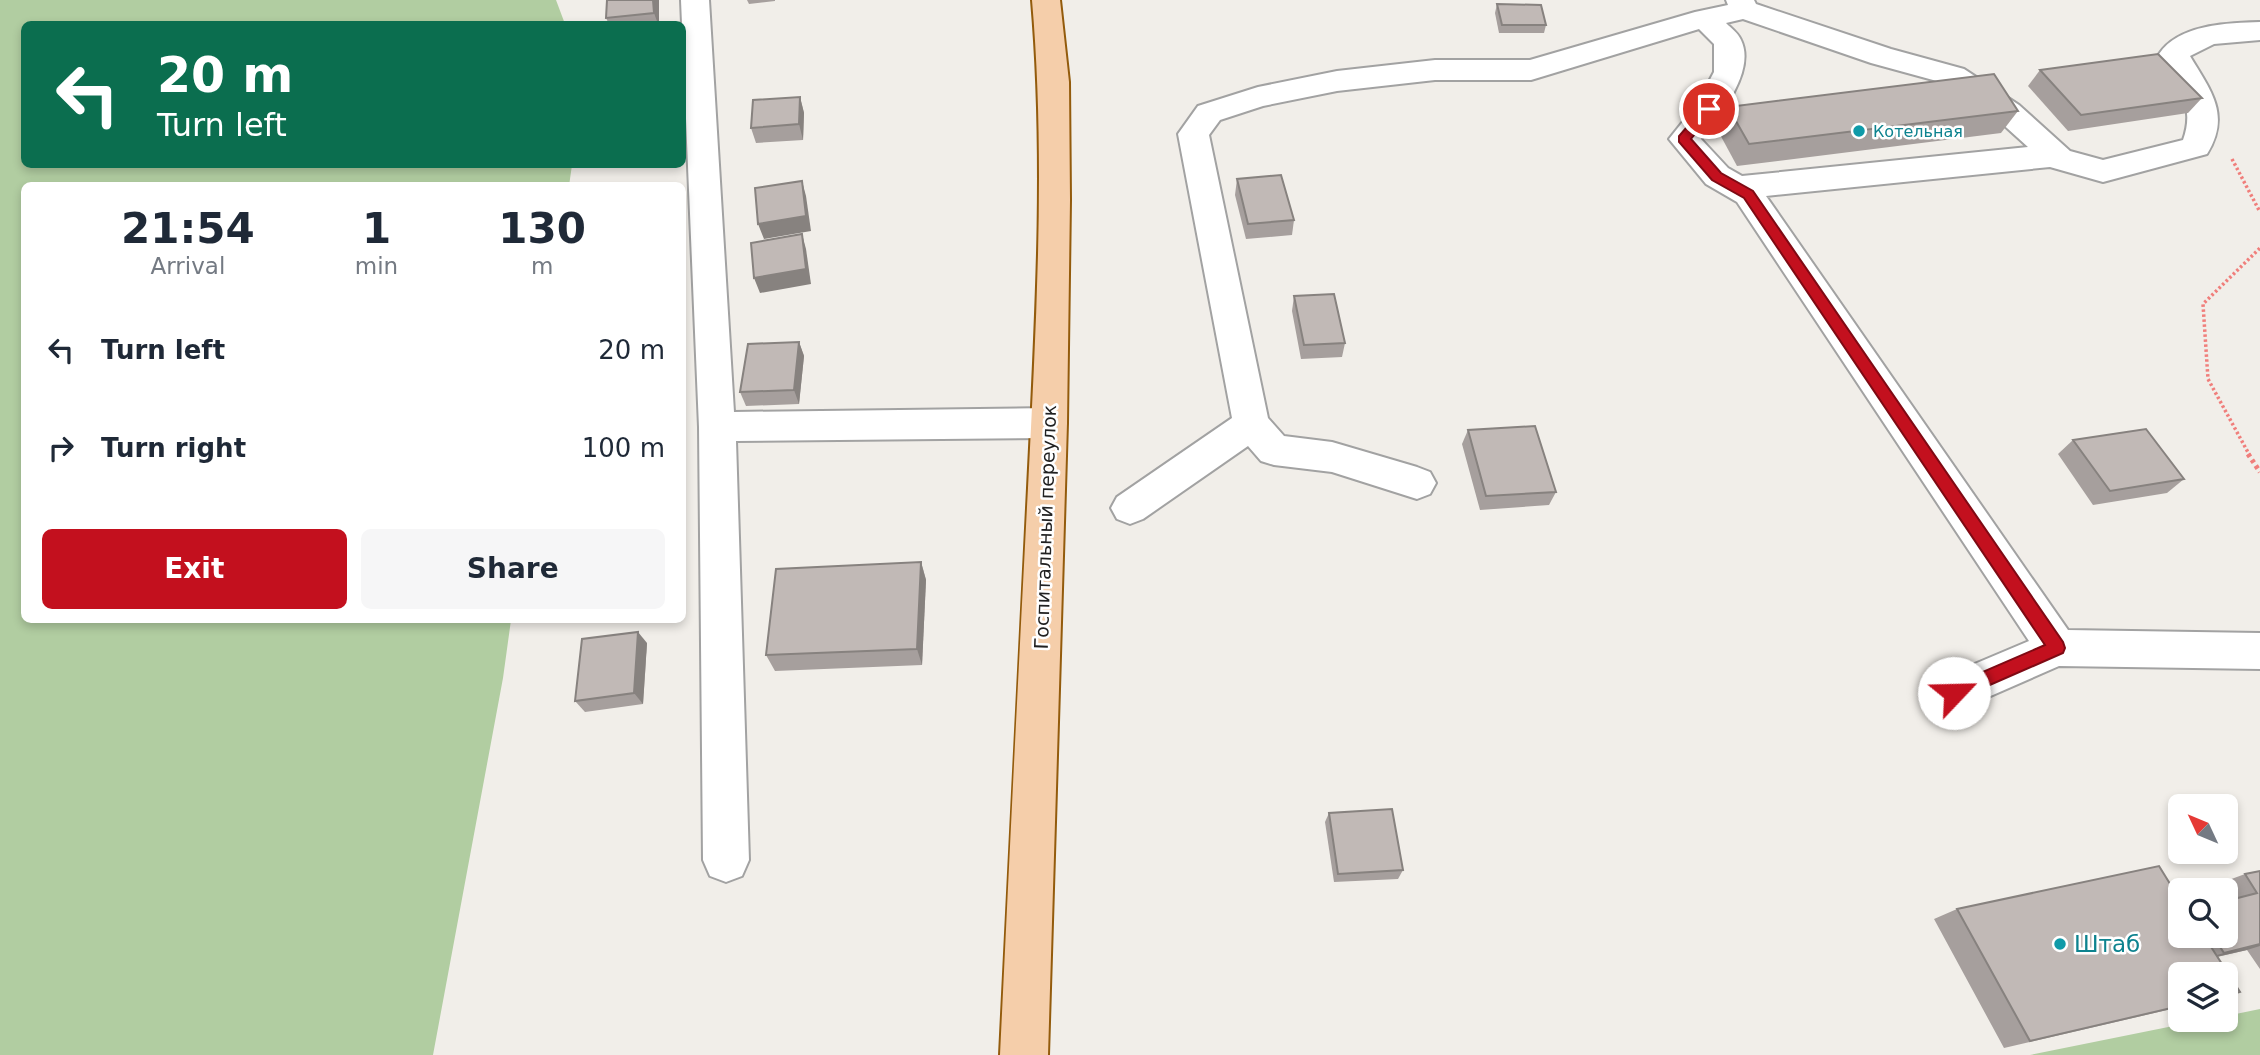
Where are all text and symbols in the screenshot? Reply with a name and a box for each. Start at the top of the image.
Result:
text: 20 m [157,47,293,104]
icon: left [42,49,133,140]
pin [1679,79,1739,139]
icon: arrive [1690,90,1728,128]
text: Turn left [157,106,287,144]
place label: Котельная [1873,122,1963,141]
marker: Котельная [1851,123,1867,139]
text: 21:54 [121,204,255,253]
text: 1 [362,204,391,253]
text: 130 [498,204,586,253]
text: Arrival [151,253,225,279]
text: min [355,253,398,279]
text: m [531,253,553,279]
icon: left [42,331,80,369]
text: Turn left [101,335,225,365]
text: 20 m [598,335,665,365]
street label: Госпитальный переулок [1030,404,1060,650]
icon: right [42,429,80,467]
text: Turn right [101,433,246,463]
text: 100 m [582,433,665,463]
button: Exit [42,529,347,609]
button: Share [361,529,665,609]
position arrow [1917,656,1991,730]
north arrow [2168,794,2238,864]
map controls [2168,794,2238,1032]
button: search [2168,878,2238,948]
place label: Штаб [2074,931,2140,957]
marker: Штаб [2052,936,2068,952]
button: layers [2168,962,2238,1032]

